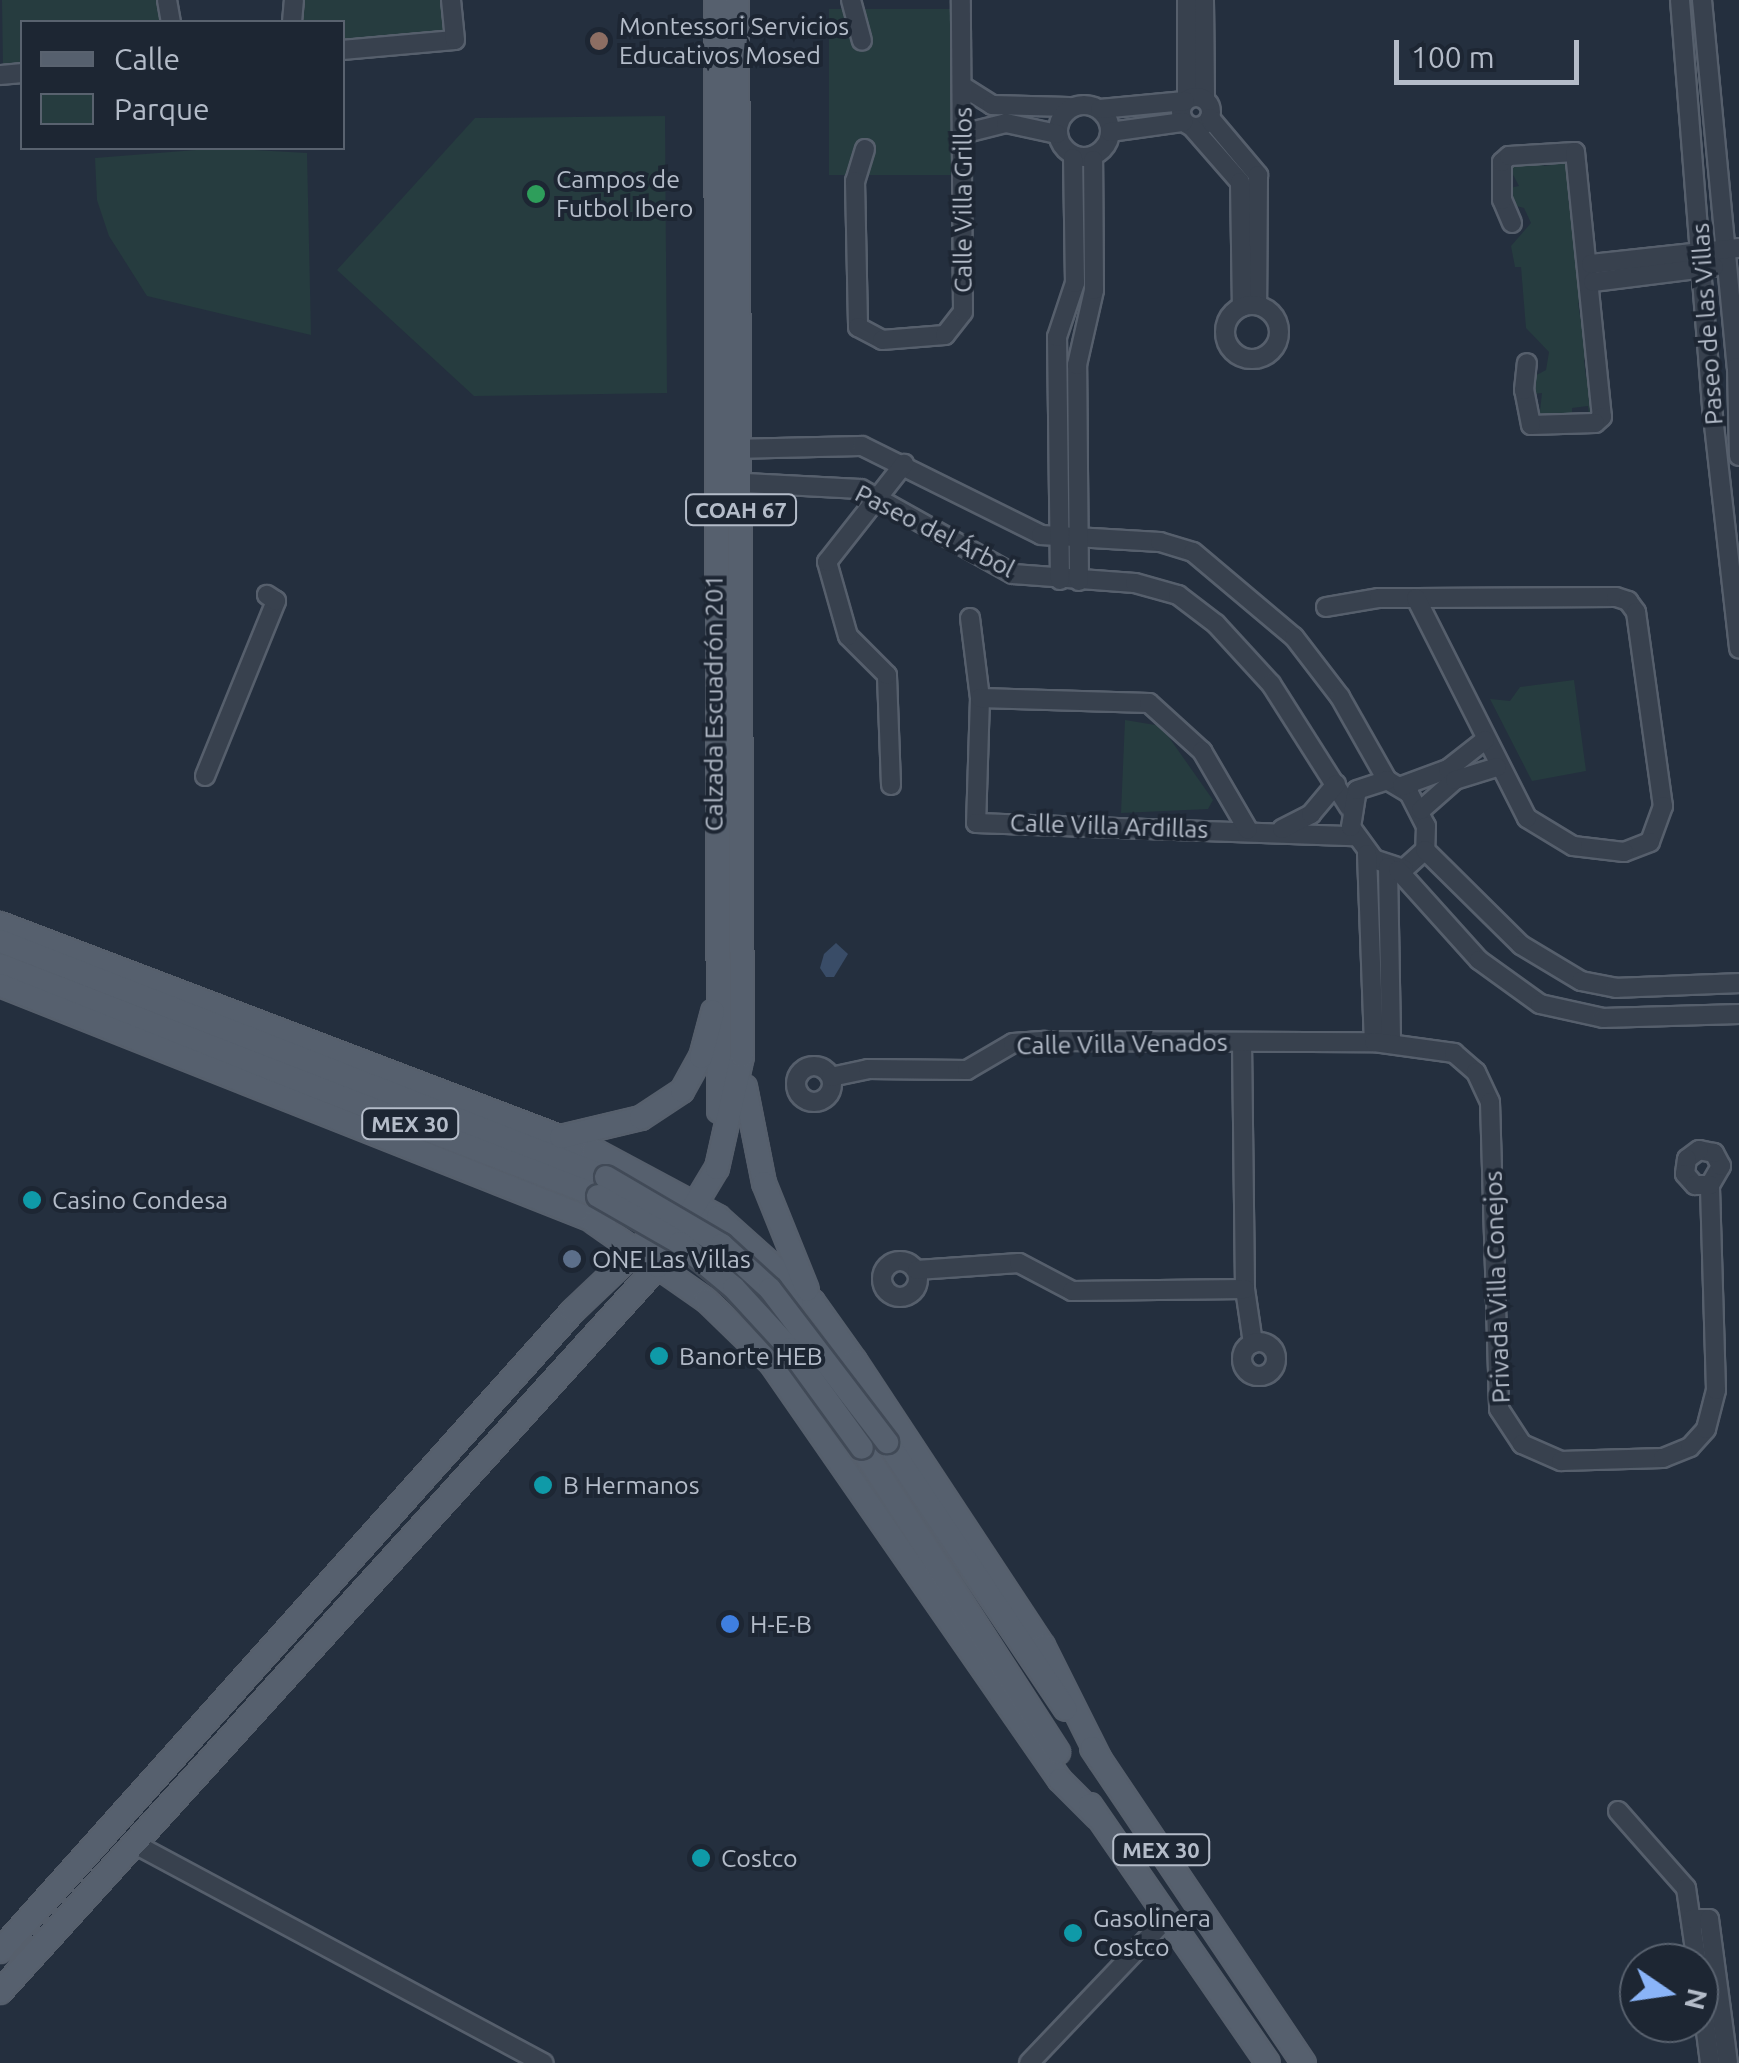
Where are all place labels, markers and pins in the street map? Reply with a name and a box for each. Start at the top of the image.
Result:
place label: Montessori Servicios Educativos Mosed [619,12,849,71]
marker: Montessori Servicios Educativos Mosed [588,30,610,52]
place label: Campos de Futbol Ibero [556,165,693,224]
marker: Campos de Futbol Ibero [525,183,547,205]
place label: Casino Condesa [52,1185,228,1215]
marker: Casino Condesa [21,1189,43,1211]
place label: ONE Las Villas [592,1244,751,1274]
marker: ONE Las Villas [561,1248,583,1270]
place label: Banorte HEB [679,1341,823,1371]
marker: Banorte HEB [648,1345,670,1367]
place label: B Hermanos [563,1470,699,1500]
marker: B Hermanos [532,1474,554,1496]
place label: H-E-B [750,1609,812,1639]
marker: H-E-B [719,1613,741,1635]
place label: Costco [721,1843,798,1873]
marker: Costco [690,1847,712,1869]
place label: Gasolinera Costco [1093,1904,1211,1963]
marker: Gasolinera Costco [1062,1922,1084,1944]

